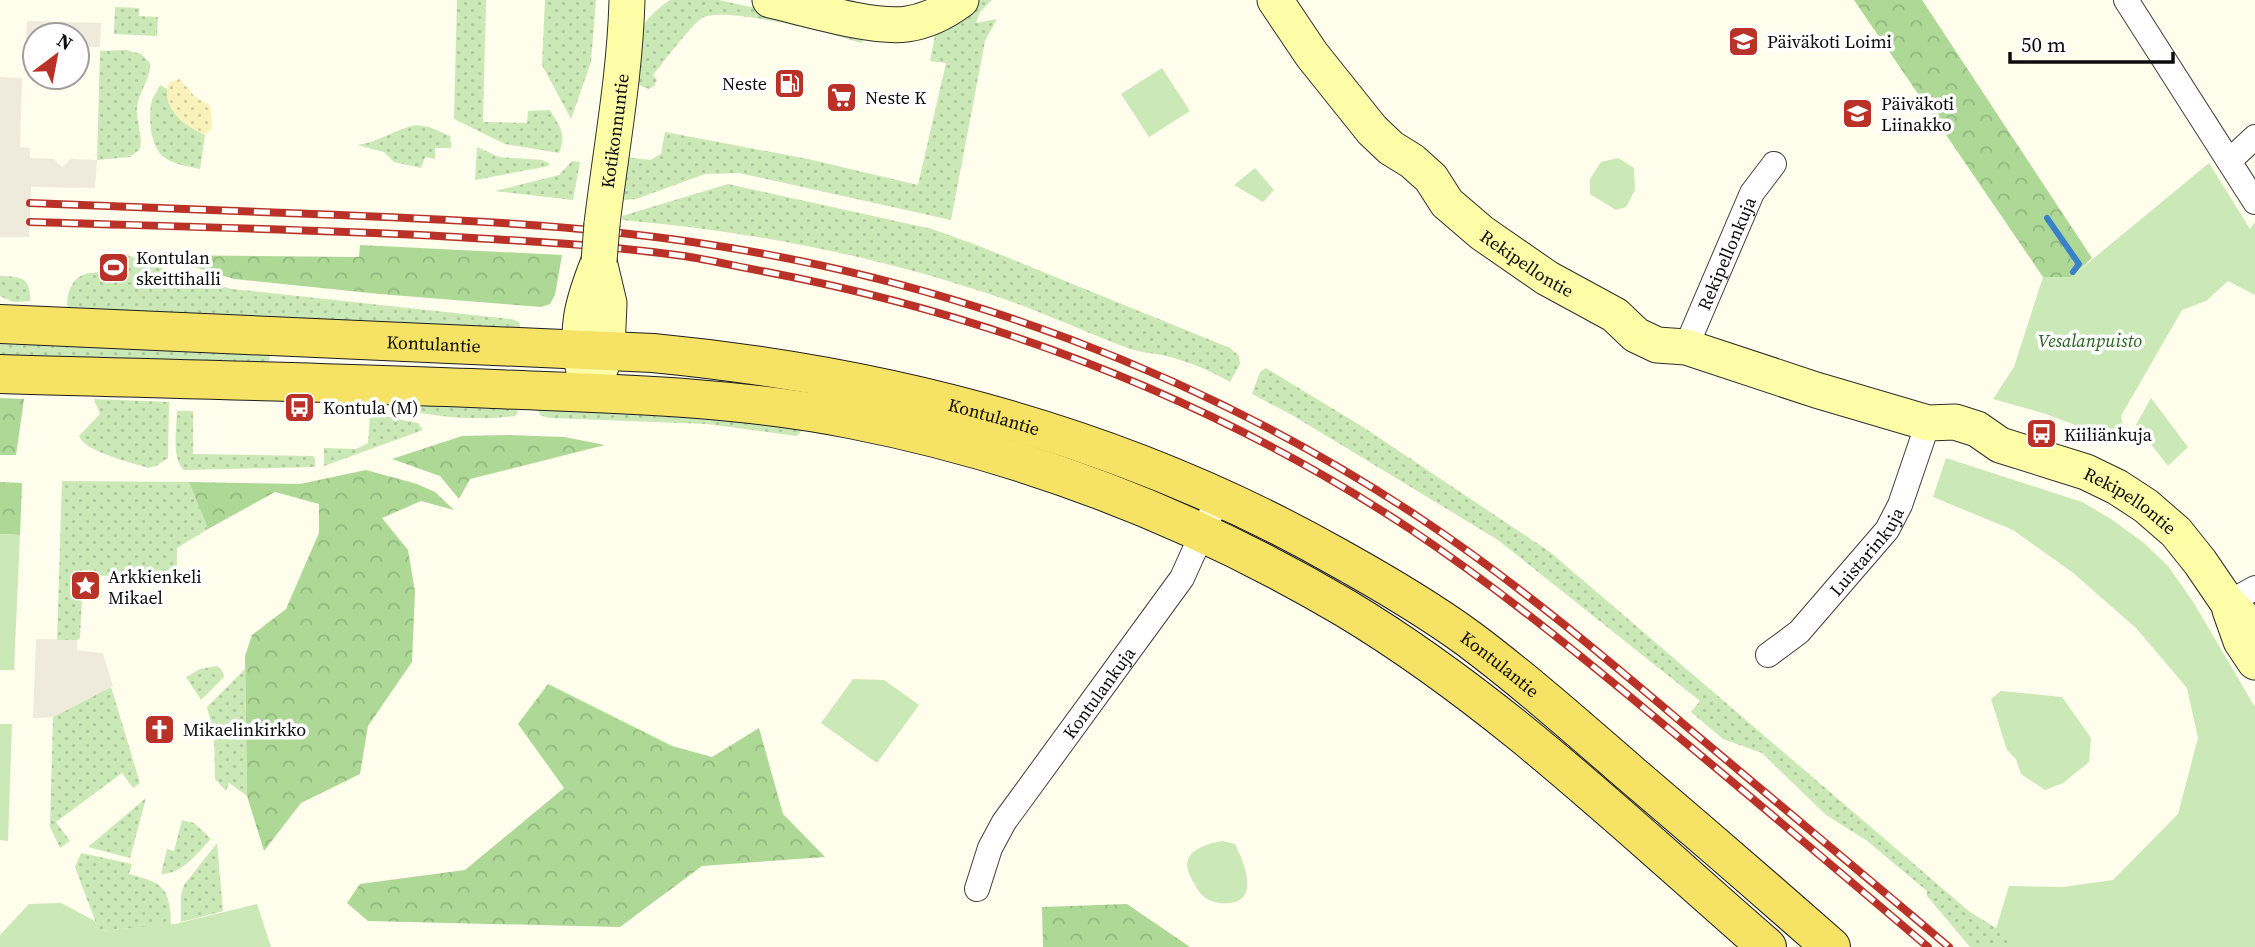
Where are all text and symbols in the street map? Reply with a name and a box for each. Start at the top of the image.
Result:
north arrow [21,21,91,91]
scale bar [2010,21,2173,65]
school or university icon: Päiväkoti Loimi [1727,24,1761,58]
text: N [52,27,78,56]
place label: Päiväkoti Loimi [1767,29,1892,54]
text: 50 m [2021,30,2066,59]
fuel station icon: Neste [773,66,807,100]
place label: Neste [722,71,767,96]
street label: Kotikonnuntie [594,72,634,190]
supermarket icon: Neste K [825,80,859,114]
place label: Neste K [865,85,926,110]
place label: Päiväkoti Liinakko [1881,91,1954,137]
school or university icon: Päiväkoti Liinakko [1841,96,1875,130]
street label: Rekipellonkuja [1691,192,1762,314]
street label: Rekipellontie [1476,223,1578,303]
place label: Kontulan skeittihalli [136,245,221,291]
sports icon: Kontulan skeittihalli [96,250,130,284]
park label: Vesalanpuisto [2038,328,2142,353]
street label: Kontulantie [386,329,481,358]
bus stop icon: Kontula (M) [283,390,317,424]
street label: Kontulantie [946,391,1043,441]
place label: Kontula (M) [323,395,419,420]
bus stop icon: Kiiliänkuja [2024,417,2058,451]
place label: Kiiliänkuja [2064,422,2153,447]
street label: Rekipellontie [2080,460,2182,540]
street label: Luistarinkuja [1823,502,1910,601]
place label: Arkkienkeli Mikael [108,564,202,610]
place icon: Arkkienkeli Mikael [68,569,102,603]
street label: Kontulantie [1456,625,1545,703]
street label: Kontulankuja [1057,641,1141,744]
church icon: Mikaelinkirkko [143,712,177,746]
place label: Mikaelinkirkko [183,717,306,742]

